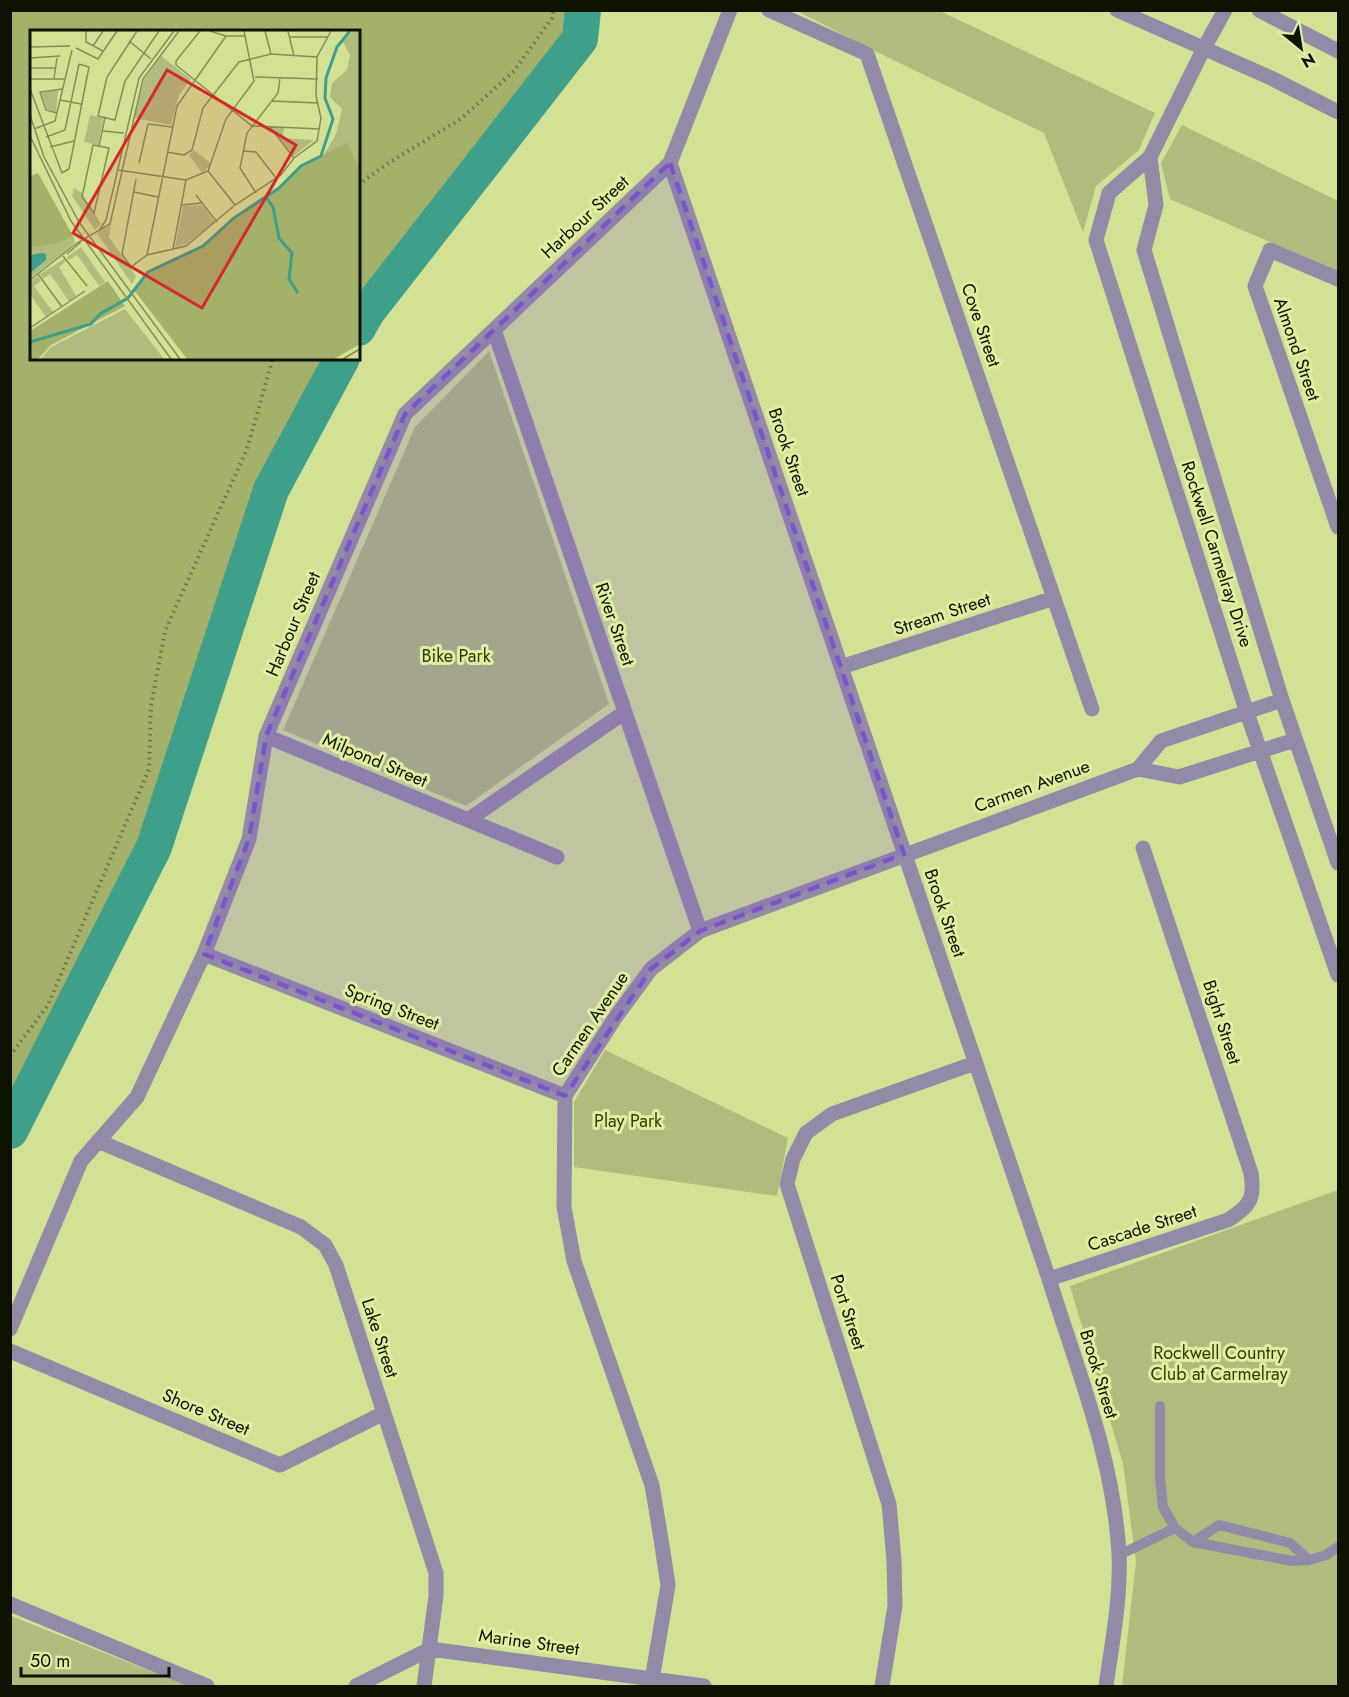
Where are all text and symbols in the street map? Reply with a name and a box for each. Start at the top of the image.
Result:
north arrow [1271,18,1331,78]
inset map [30,30,360,360]
text: N [1297,47,1320,74]
street label: Harbour Street [535,169,635,265]
street label: Cove Street [955,280,1008,371]
street label: Almond Street [1267,294,1327,405]
street label: Brook Street [762,404,816,500]
street label: Rockwell Carmelray Drive [1175,458,1259,650]
street label: Harbour Street [259,567,327,681]
street label: River Street [589,579,642,670]
street label: Stream Street [890,586,994,642]
park label: Bike Park [421,643,491,669]
street label: Milpond Street [319,726,432,794]
street label: Carmen Avenue [971,753,1093,819]
street label: Brook Street [918,865,972,961]
street label: Carmen Avenue [545,966,635,1082]
street label: Spring Street [341,977,444,1037]
street label: Bight Street [1196,977,1248,1068]
park label: Play Park [594,1108,662,1134]
street label: Cascade Street [1084,1198,1201,1258]
street label: Port Street [824,1271,873,1354]
street label: Lake Street [355,1295,405,1382]
street label: Brook Street [1073,1326,1125,1422]
park label: Rockwell Country Club at Carmelray [1150,1340,1288,1387]
street label: Shore Street [158,1382,254,1442]
street label: Marine Street [477,1622,582,1662]
scale bar [21,1640,170,1678]
text: 50 m [30,1648,70,1674]

